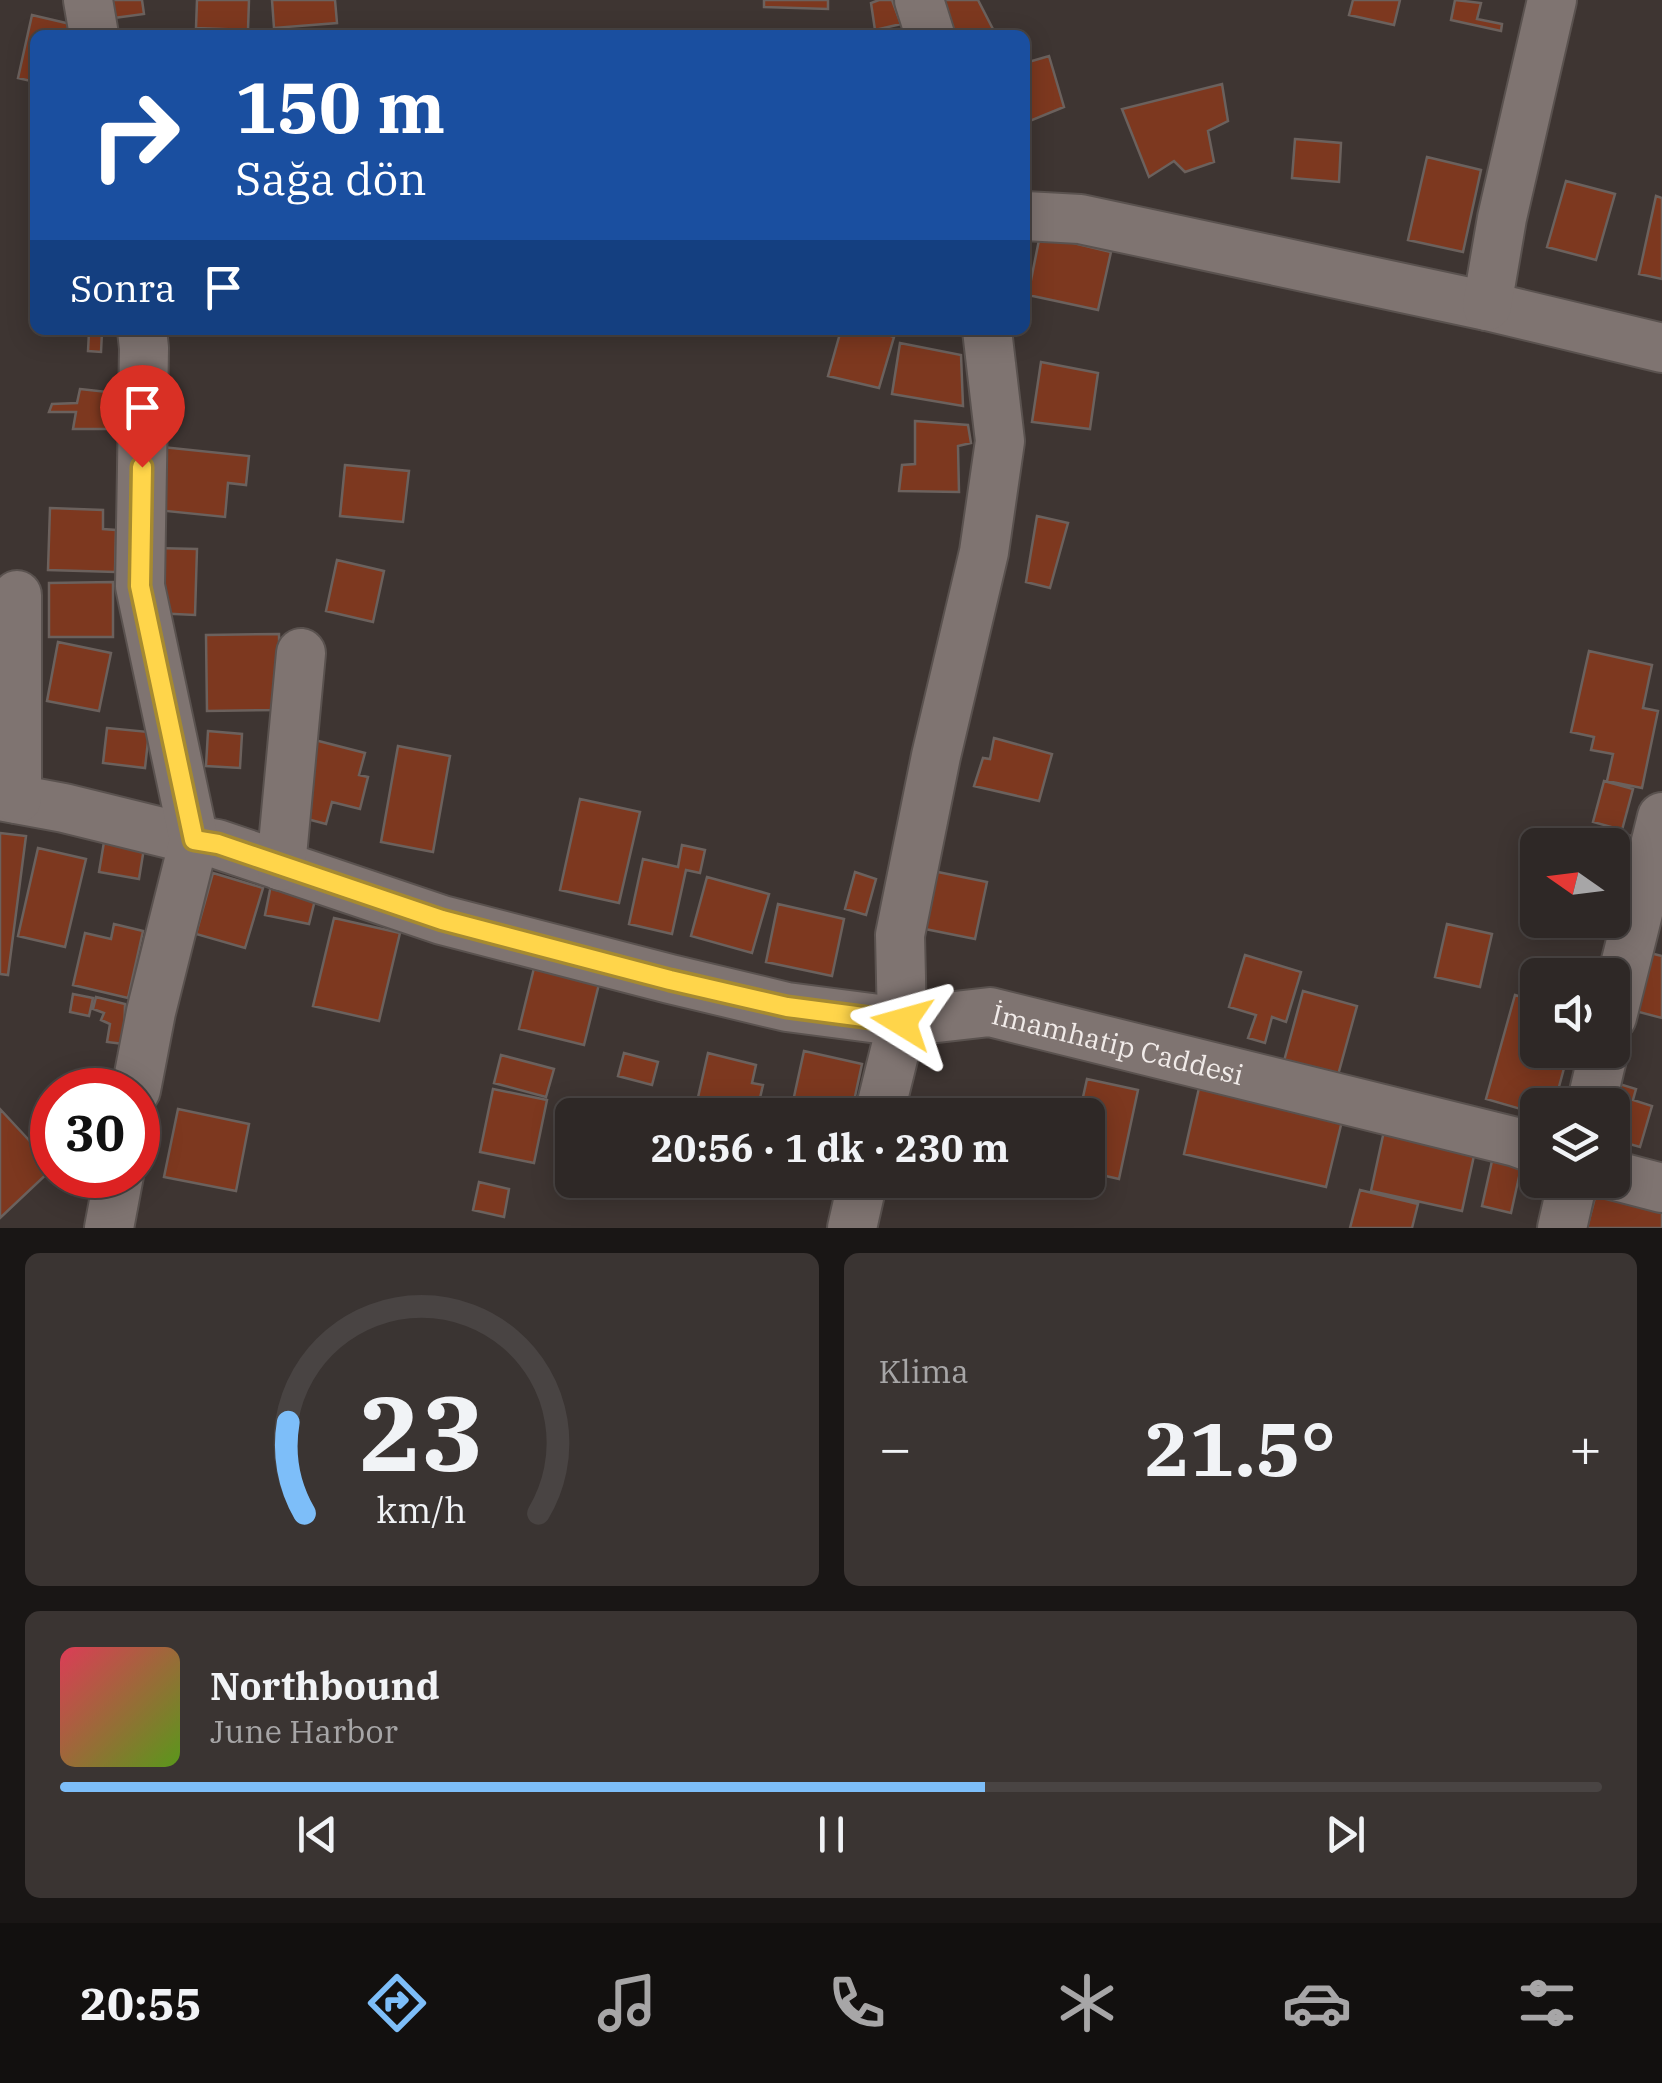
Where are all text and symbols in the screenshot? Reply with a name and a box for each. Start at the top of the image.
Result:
text: 150 m [235,61,445,152]
icon: right [70,70,200,200]
text: Sağa dön [235,149,427,207]
icon: arrive [196,260,251,315]
text: Sonra [70,263,176,312]
pin [100,365,185,468]
icon: arrive [115,380,170,435]
north arrow [1520,828,1630,938]
map controls [1520,828,1630,1198]
button: sound [1520,958,1630,1068]
position arrow [850,970,954,1074]
street label: İmamhatip Caddesi [988,995,1248,1093]
speed limit sign: 30 [30,1068,160,1198]
button: layers [1520,1088,1630,1198]
text: 20:56 · 1 dk · 230 m [651,1123,1009,1172]
text: Klima [879,1350,969,1392]
text: 23 [359,1364,484,1500]
text: 21.5° [1145,1399,1336,1497]
text: − [879,1412,912,1483]
text: + [1569,1412,1602,1483]
text: km/h [377,1486,467,1533]
text: Northbound [210,1661,440,1710]
text: June Harbor [210,1710,398,1752]
icon: previous [290,1807,345,1862]
icon: pause [804,1807,859,1862]
icon: next [1318,1807,1373,1862]
icon: directions [362,1968,432,2038]
icon: music [592,1968,662,2038]
icon: phone [822,1968,892,2038]
icon: climate [1052,1968,1122,2038]
icon: car [1282,1968,1352,2038]
icon: filters [1512,1968,1582,2038]
text: 20:55 [80,1974,202,2032]

